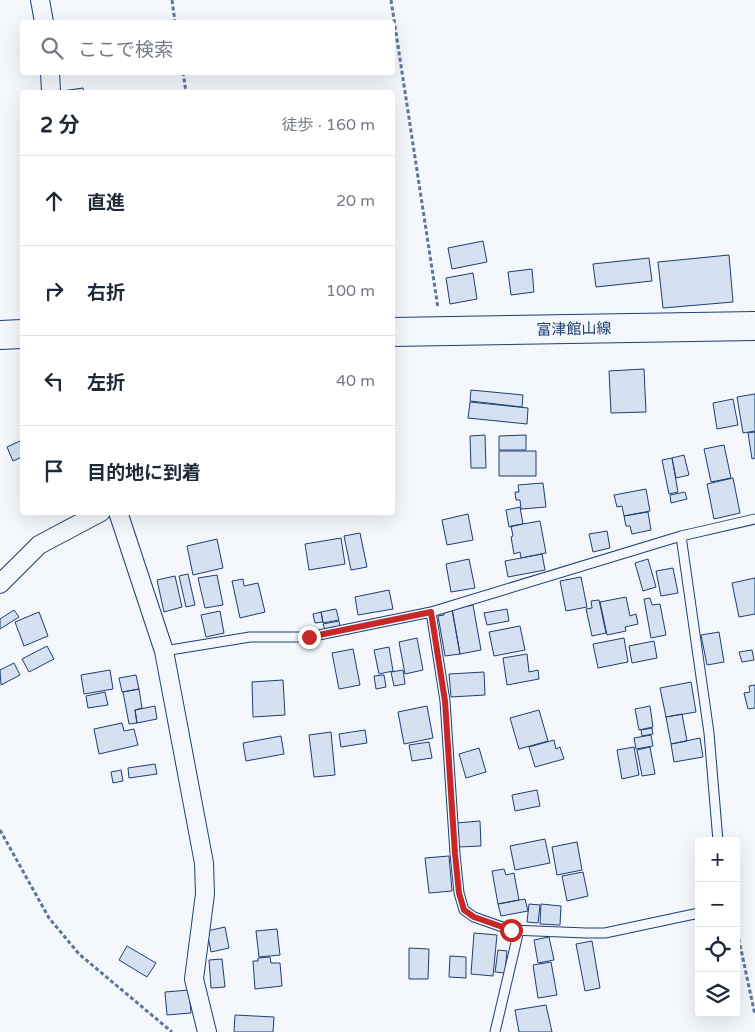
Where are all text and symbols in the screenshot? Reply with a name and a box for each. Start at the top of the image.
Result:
search box [20,20,395,75]
icon: search [38,34,66,62]
text: ここで検索 [78,39,173,61]
text: 2 分 [40,113,80,138]
text: 徒歩 · 160 m [282,115,375,135]
icon: ahead [40,187,68,215]
text: 20 m [336,191,375,211]
text: 直進 [87,192,125,214]
icon: right [40,277,68,305]
text: 100 m [326,281,375,301]
text: 右折 [87,282,125,304]
street label: 富津館山線 [536,319,612,339]
icon: left [40,367,68,395]
text: 40 m [336,371,375,391]
text: 左折 [87,372,125,394]
icon: arrive [40,457,68,485]
text: 目的地に到着 [87,462,201,484]
route end [298,626,321,649]
map controls [695,837,740,1017]
button: + [695,837,740,882]
button: − [695,882,740,927]
route start [500,919,523,942]
button: locate [695,927,740,972]
button: layers [695,972,740,1017]

